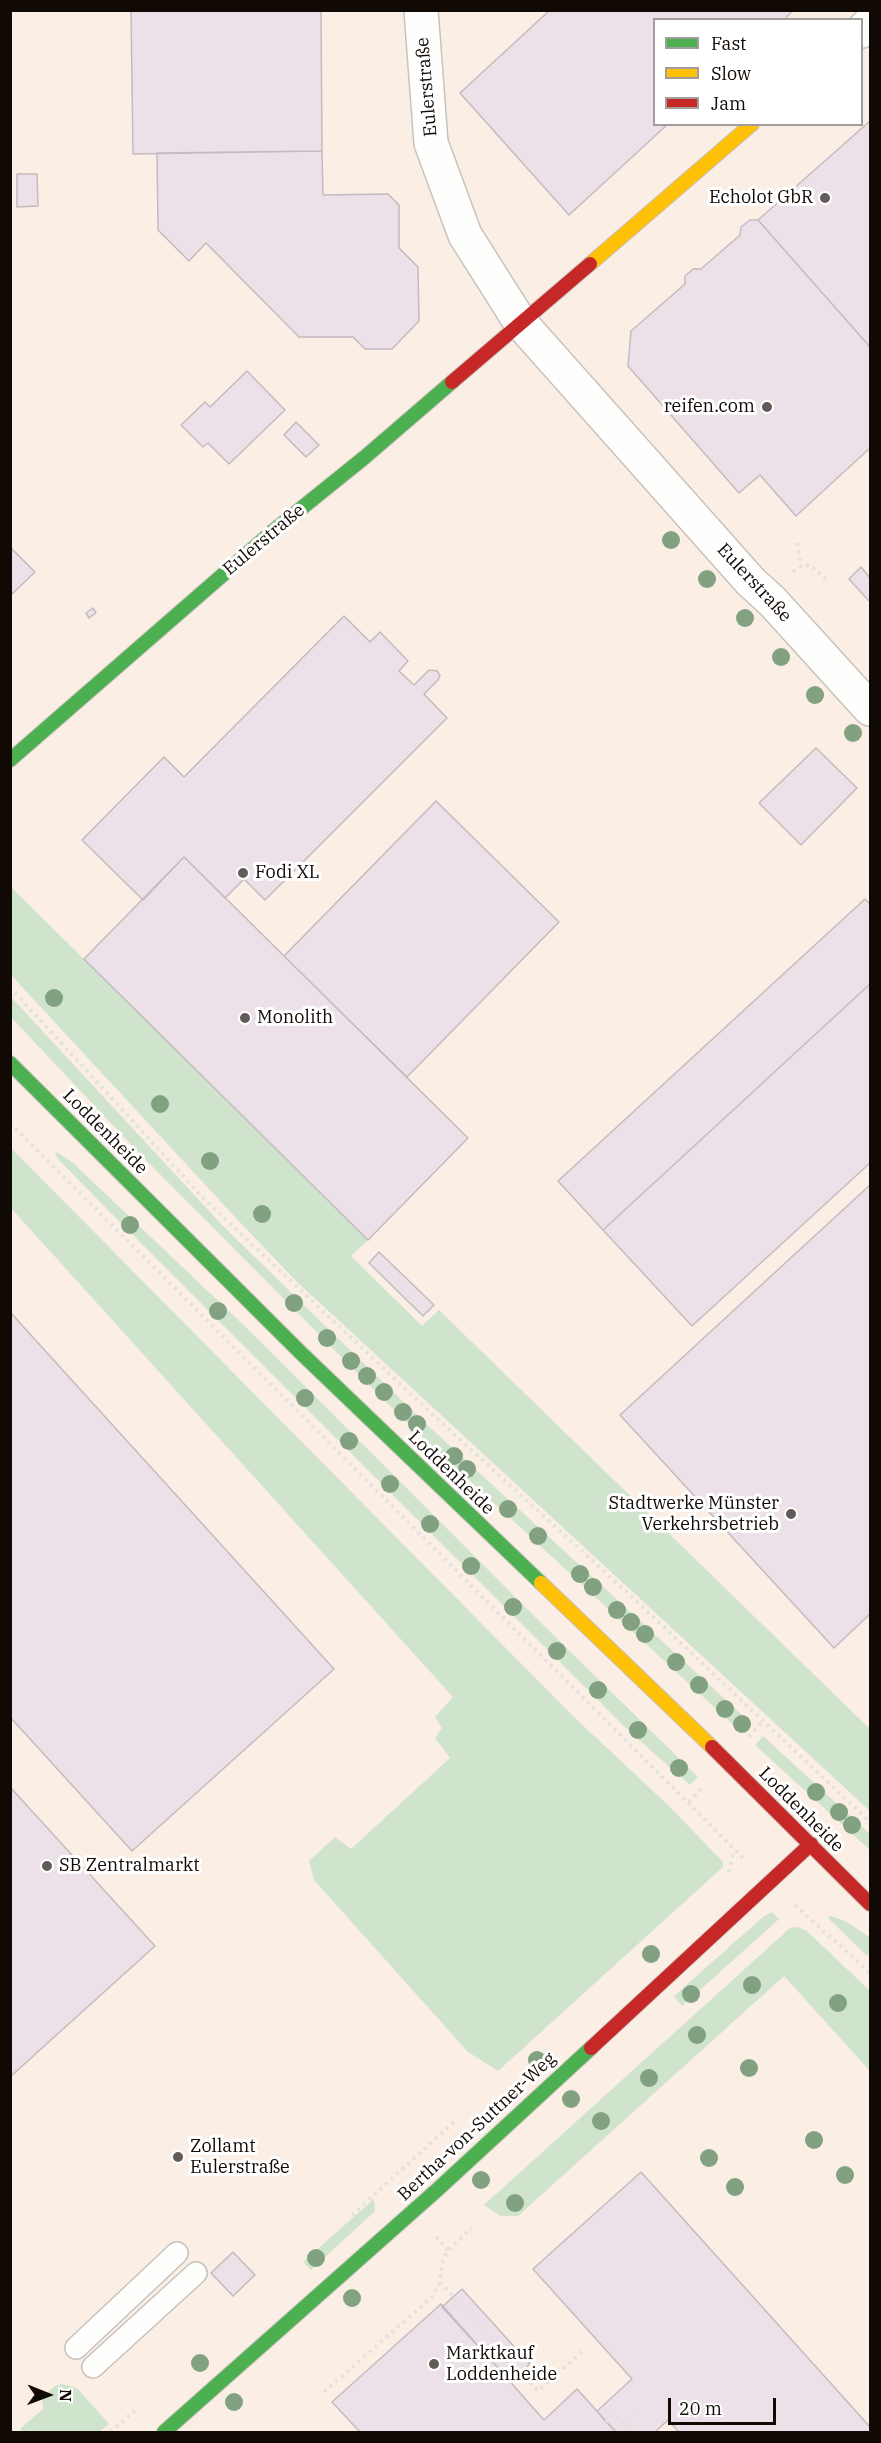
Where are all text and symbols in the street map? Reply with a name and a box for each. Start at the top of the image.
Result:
legend [653,18,863,126]
text: Fast [711,32,746,55]
street label: Eulerstraße [412,36,442,138]
text: Slow [711,62,751,85]
text: Jam [711,92,746,115]
place label: Echolot GbR [709,187,813,209]
marker: Echolot GbR [818,191,832,205]
place label: reifen.com [664,396,755,418]
marker: reifen.com [760,400,774,414]
street label: Eulerstraße [219,500,309,580]
street label: Eulerstraße [712,539,796,627]
place label: Fodi XL [255,862,319,884]
marker: Fodi XL [236,866,250,880]
place label: Monolith [257,1007,333,1029]
marker: Monolith [238,1011,252,1025]
street label: Loddenheide [58,1085,152,1179]
street label: Loddenheide [404,1427,498,1519]
place label: Stadtwerke Münster Verkehrsbetrieb [608,1493,779,1536]
marker: Stadtwerke Münster Verkehrsbetrieb [784,1507,798,1521]
street label: Loddenheide [754,1763,848,1857]
place label: SB Zentralmarkt [59,1855,200,1877]
marker: SB Zentralmarkt [40,1859,54,1873]
street label: Bertha-von-Suttner-Weg [394,2048,560,2206]
place label: Zollamt Eulerstraße [190,2136,290,2178]
marker: Zollamt Eulerstraße [171,2150,185,2164]
place label: Marktkauf Loddenheide [446,2343,557,2386]
marker: Marktkauf Loddenheide [427,2357,441,2371]
north arrow [18,2365,78,2425]
scale bar [671,2386,779,2424]
text: N [56,2389,76,2402]
text: 20 m [679,2397,722,2420]

